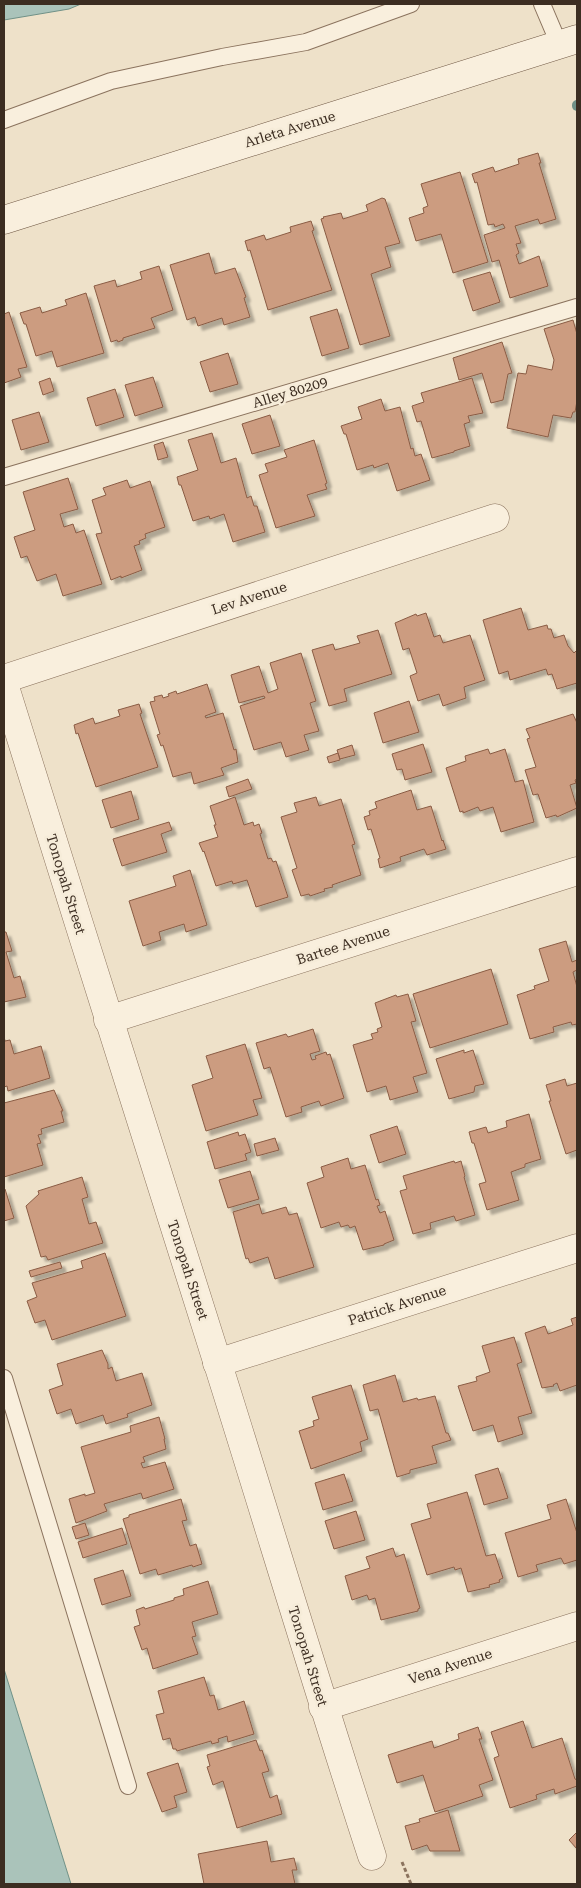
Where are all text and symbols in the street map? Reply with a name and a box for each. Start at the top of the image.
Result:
street label: Arleta Avenue [243,108,338,150]
street label: Alley 80209 [251,373,329,411]
street label: Lev Avenue [209,578,289,618]
street label: Tonopah Street [43,832,89,936]
street label: Bartee Avenue [294,922,392,968]
street label: Tonopah Street [164,1218,212,1322]
street label: Patrick Avenue [346,1282,448,1328]
street label: Tonopah Street [285,1604,331,1708]
street label: Vena Avenue [406,1645,494,1687]

